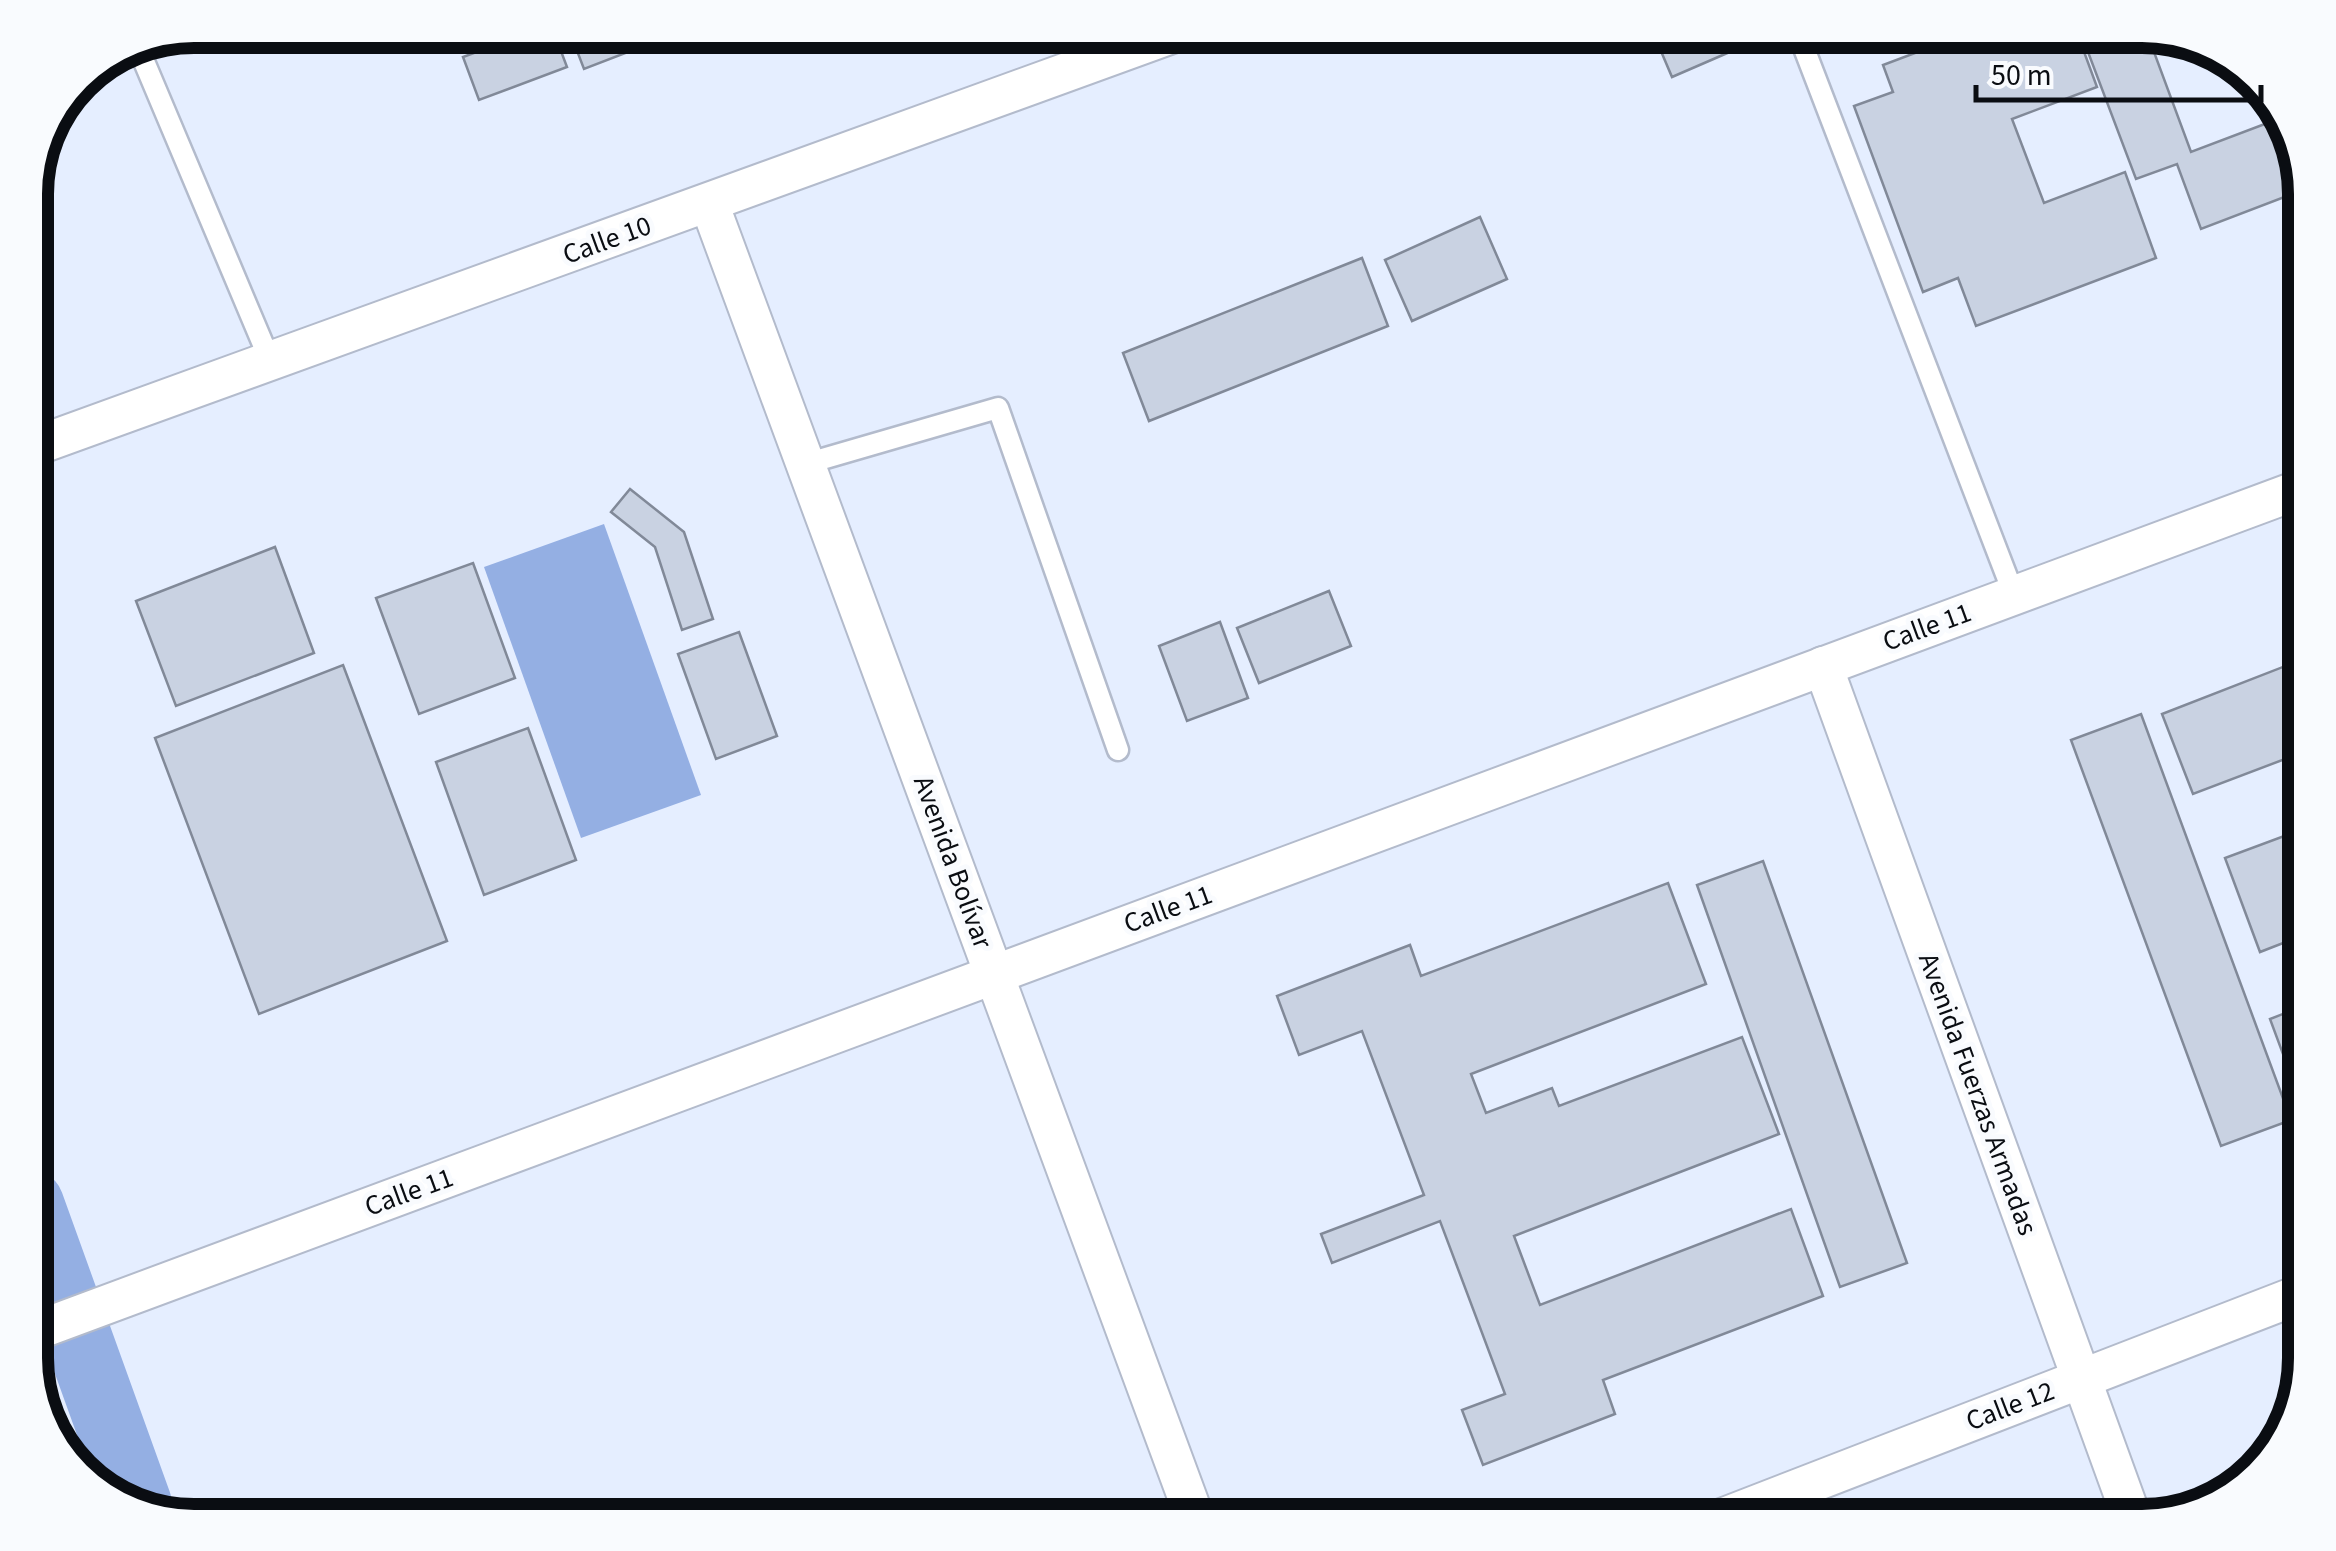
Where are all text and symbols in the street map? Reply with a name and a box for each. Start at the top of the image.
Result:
scale bar [1976,40,2261,102]
text: 50 m [1991,54,2052,97]
street label: Calle 10 [557,206,657,274]
street label: Calle 11 [1877,593,1977,661]
street label: Avenida Bolívar [903,770,1003,954]
street label: Calle 11 [1118,875,1218,943]
street label: Avenida Fuerzas Armadas [1908,947,2048,1241]
street label: Calle 11 [359,1158,459,1226]
street label: Calle 12 [1960,1371,2060,1441]

